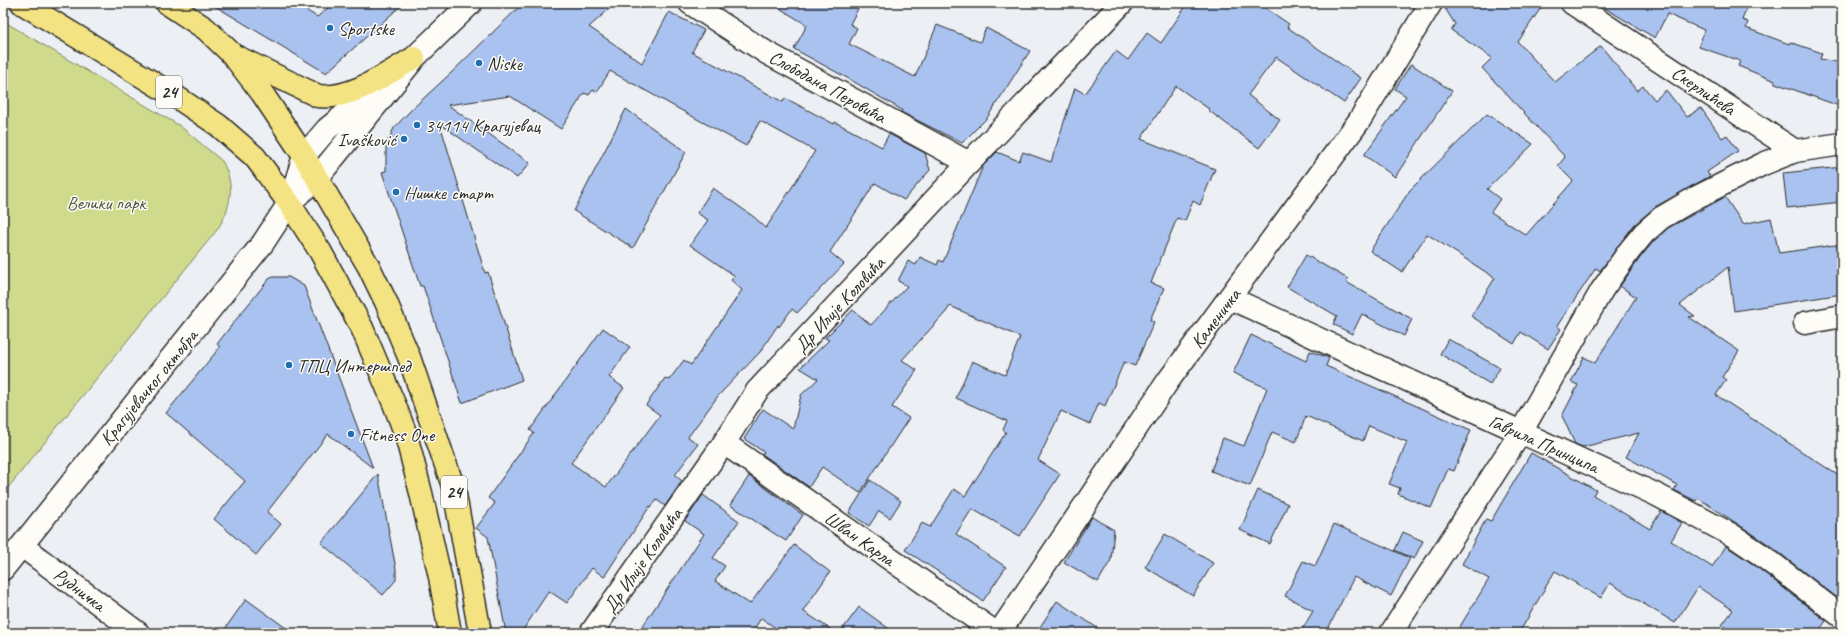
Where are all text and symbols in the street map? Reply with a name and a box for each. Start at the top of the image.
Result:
place label: Sportske [338,17,396,41]
marker: Sportske [325,23,335,33]
street label: Слободана Перовића [765,45,892,130]
place label: Niske [487,52,524,76]
marker: Niske [474,58,484,68]
street label: Скерлићева [1667,61,1741,122]
road number: 24 [156,76,182,108]
place label: 34114 Крагујевац [425,114,542,138]
marker: 34114 Крагујевац [412,120,422,130]
place label: Ivašković [337,128,398,152]
marker: Ivašković [399,134,409,144]
place label: Нишке старт [404,181,494,205]
marker: Нишке старт [391,187,401,197]
park label: Велики парк [67,191,147,215]
street label: Др Илије Коловића [789,250,892,358]
street label: Каменичка [1185,283,1247,353]
street label: Крагујевачког октобра [95,323,204,451]
place label: ТПЦ Интершпед [297,354,412,378]
marker: ТПЦ Интершпед [284,360,294,370]
street label: Гаврила Принципа [1485,409,1604,480]
place label: Fitness One [359,423,436,447]
marker: Fitness One [346,429,356,439]
road number: 24 [441,476,467,508]
street label: Др Илије Коловића [598,502,689,618]
street label: Шван Карла [820,506,901,573]
street label: Рудничка [49,563,112,618]

